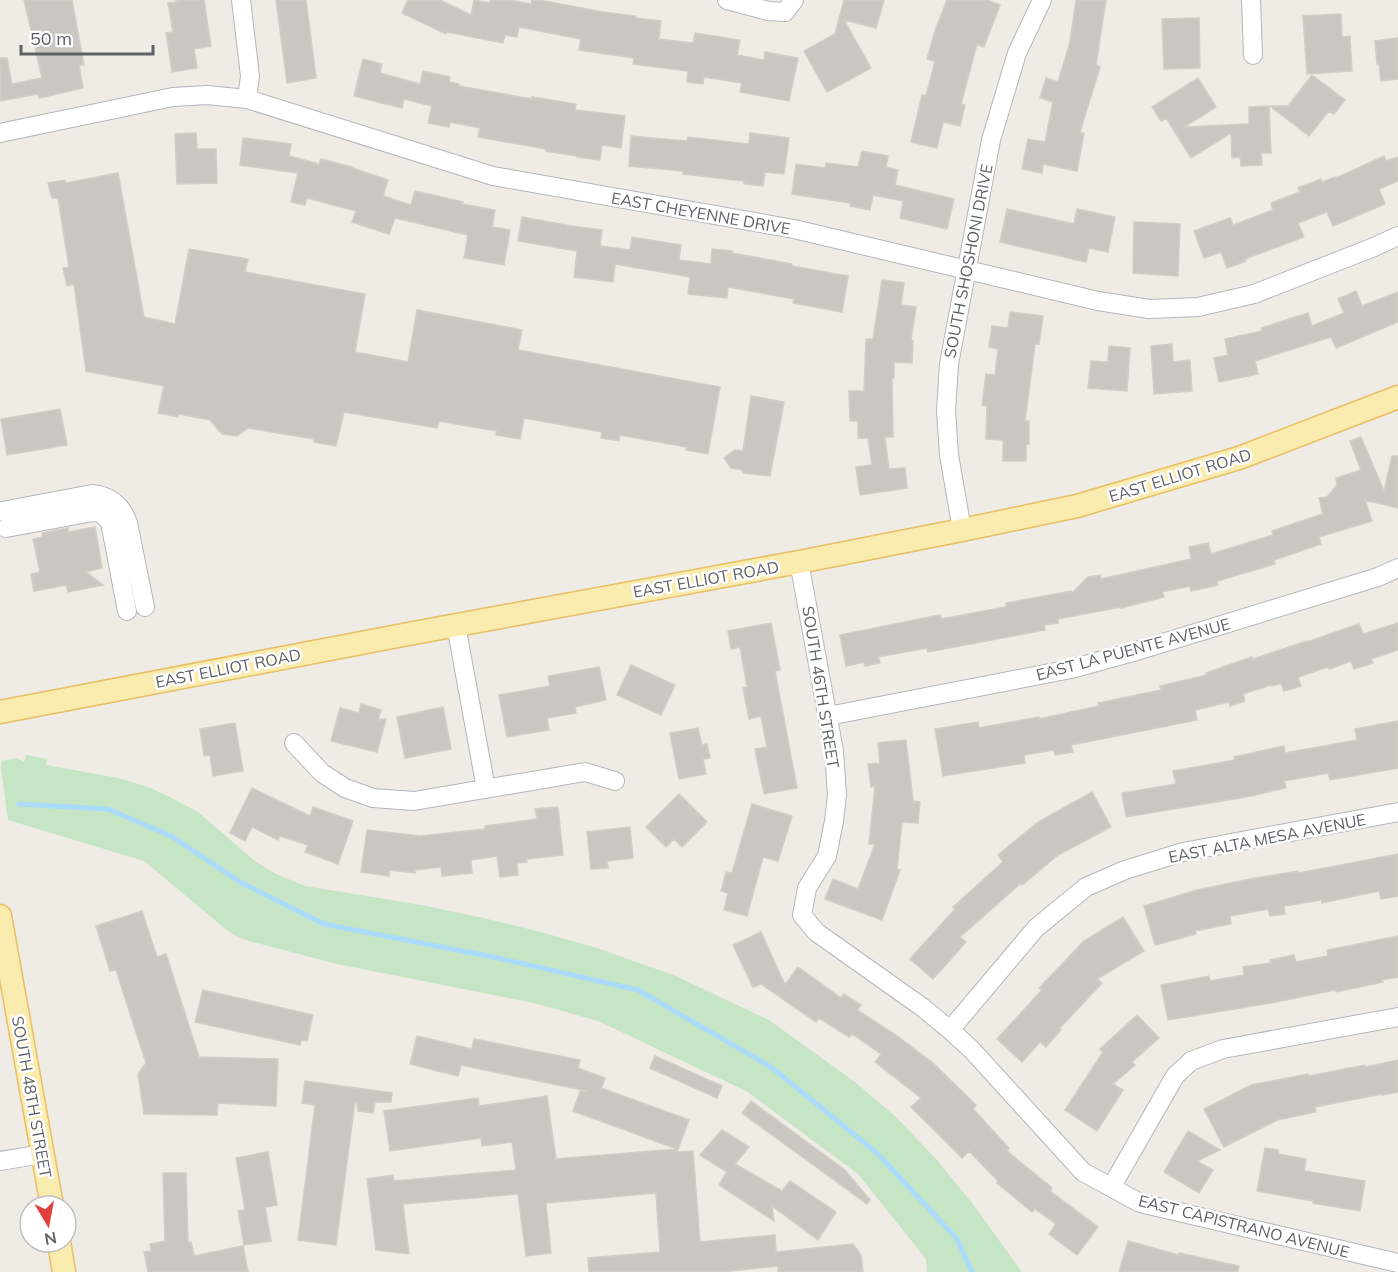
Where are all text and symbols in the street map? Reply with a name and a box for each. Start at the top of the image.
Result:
scale bar [21,18,153,56]
text: 50 m [30,27,72,50]
street label: SOUTH SHOSHONI DRIVE [939,162,997,360]
street label: EAST CHEYENNE DRIVE [610,187,792,239]
street label: EAST ELLIOT ROAD [1106,444,1254,506]
street label: EAST ELLIOT ROAD [632,556,780,602]
street label: SOUTH 46TH STREET [798,604,844,770]
street label: EAST LA PUENTE AVENUE [1034,613,1232,685]
street label: EAST ELLIOT ROAD [154,644,302,692]
street label: EAST ALTA MESA AVENUE [1167,809,1367,867]
street label: SOUTH 48TH STREET [8,1014,56,1180]
street label: EAST CAPISTRANO AVENUE [1137,1190,1351,1262]
north arrow [18,1194,78,1254]
text: N [43,1228,58,1250]

